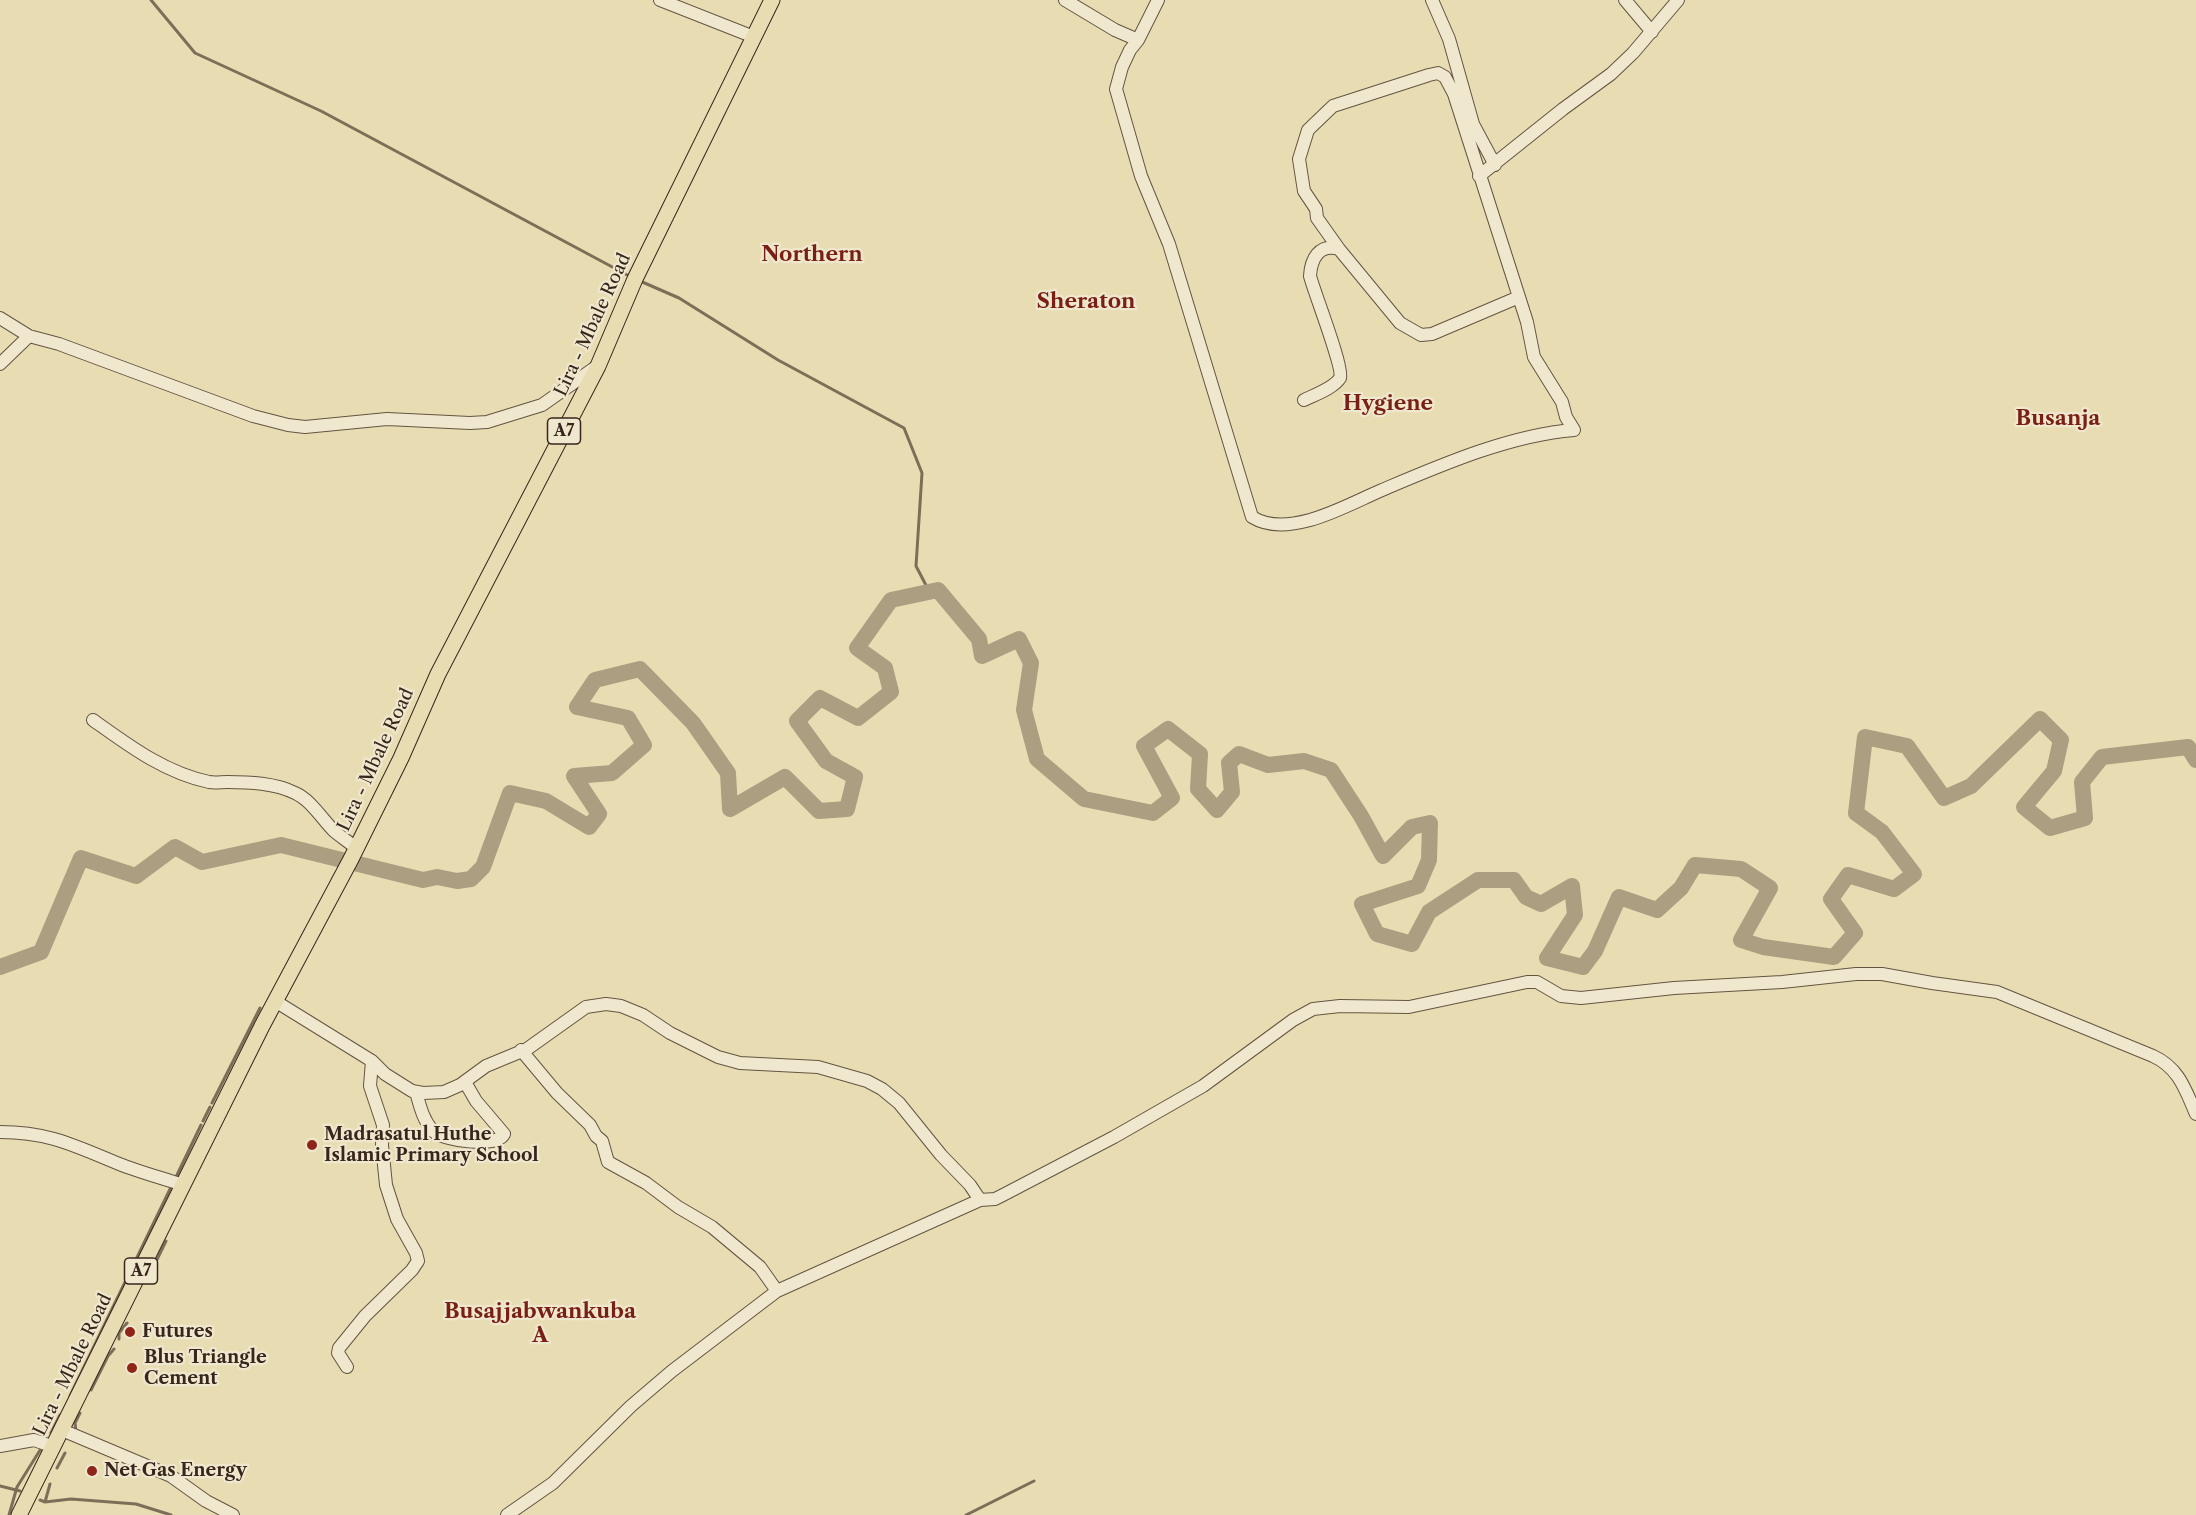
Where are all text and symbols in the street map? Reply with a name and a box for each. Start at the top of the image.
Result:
district label: Northern [761,242,863,268]
street label: Lira - Mbale Road [550,250,636,400]
district label: Sheraton [1037,289,1135,315]
district label: Hygiene [1343,391,1433,417]
district label: Busanja [2016,406,2100,432]
road number: A7 [548,418,580,444]
street label: Lira - Mbale Road [333,685,419,835]
place label: Madrasatul Huthe Islamic Primary School [324,1124,539,1166]
marker: Madrasatul Huthe Islamic Primary School [305,1138,319,1152]
road number: A7 [124,1258,158,1284]
street label: Lira - Mbale Road [29,1290,117,1440]
district label: Busajjabwankuba A [444,1299,636,1349]
place label: Futures [142,1321,213,1343]
marker: Futures [123,1325,137,1339]
place label: Blus Triangle Cement [144,1347,267,1390]
marker: Blus Triangle Cement [125,1361,139,1375]
place label: Net Gas Energy [104,1460,247,1482]
marker: Net Gas Energy [85,1464,99,1478]

